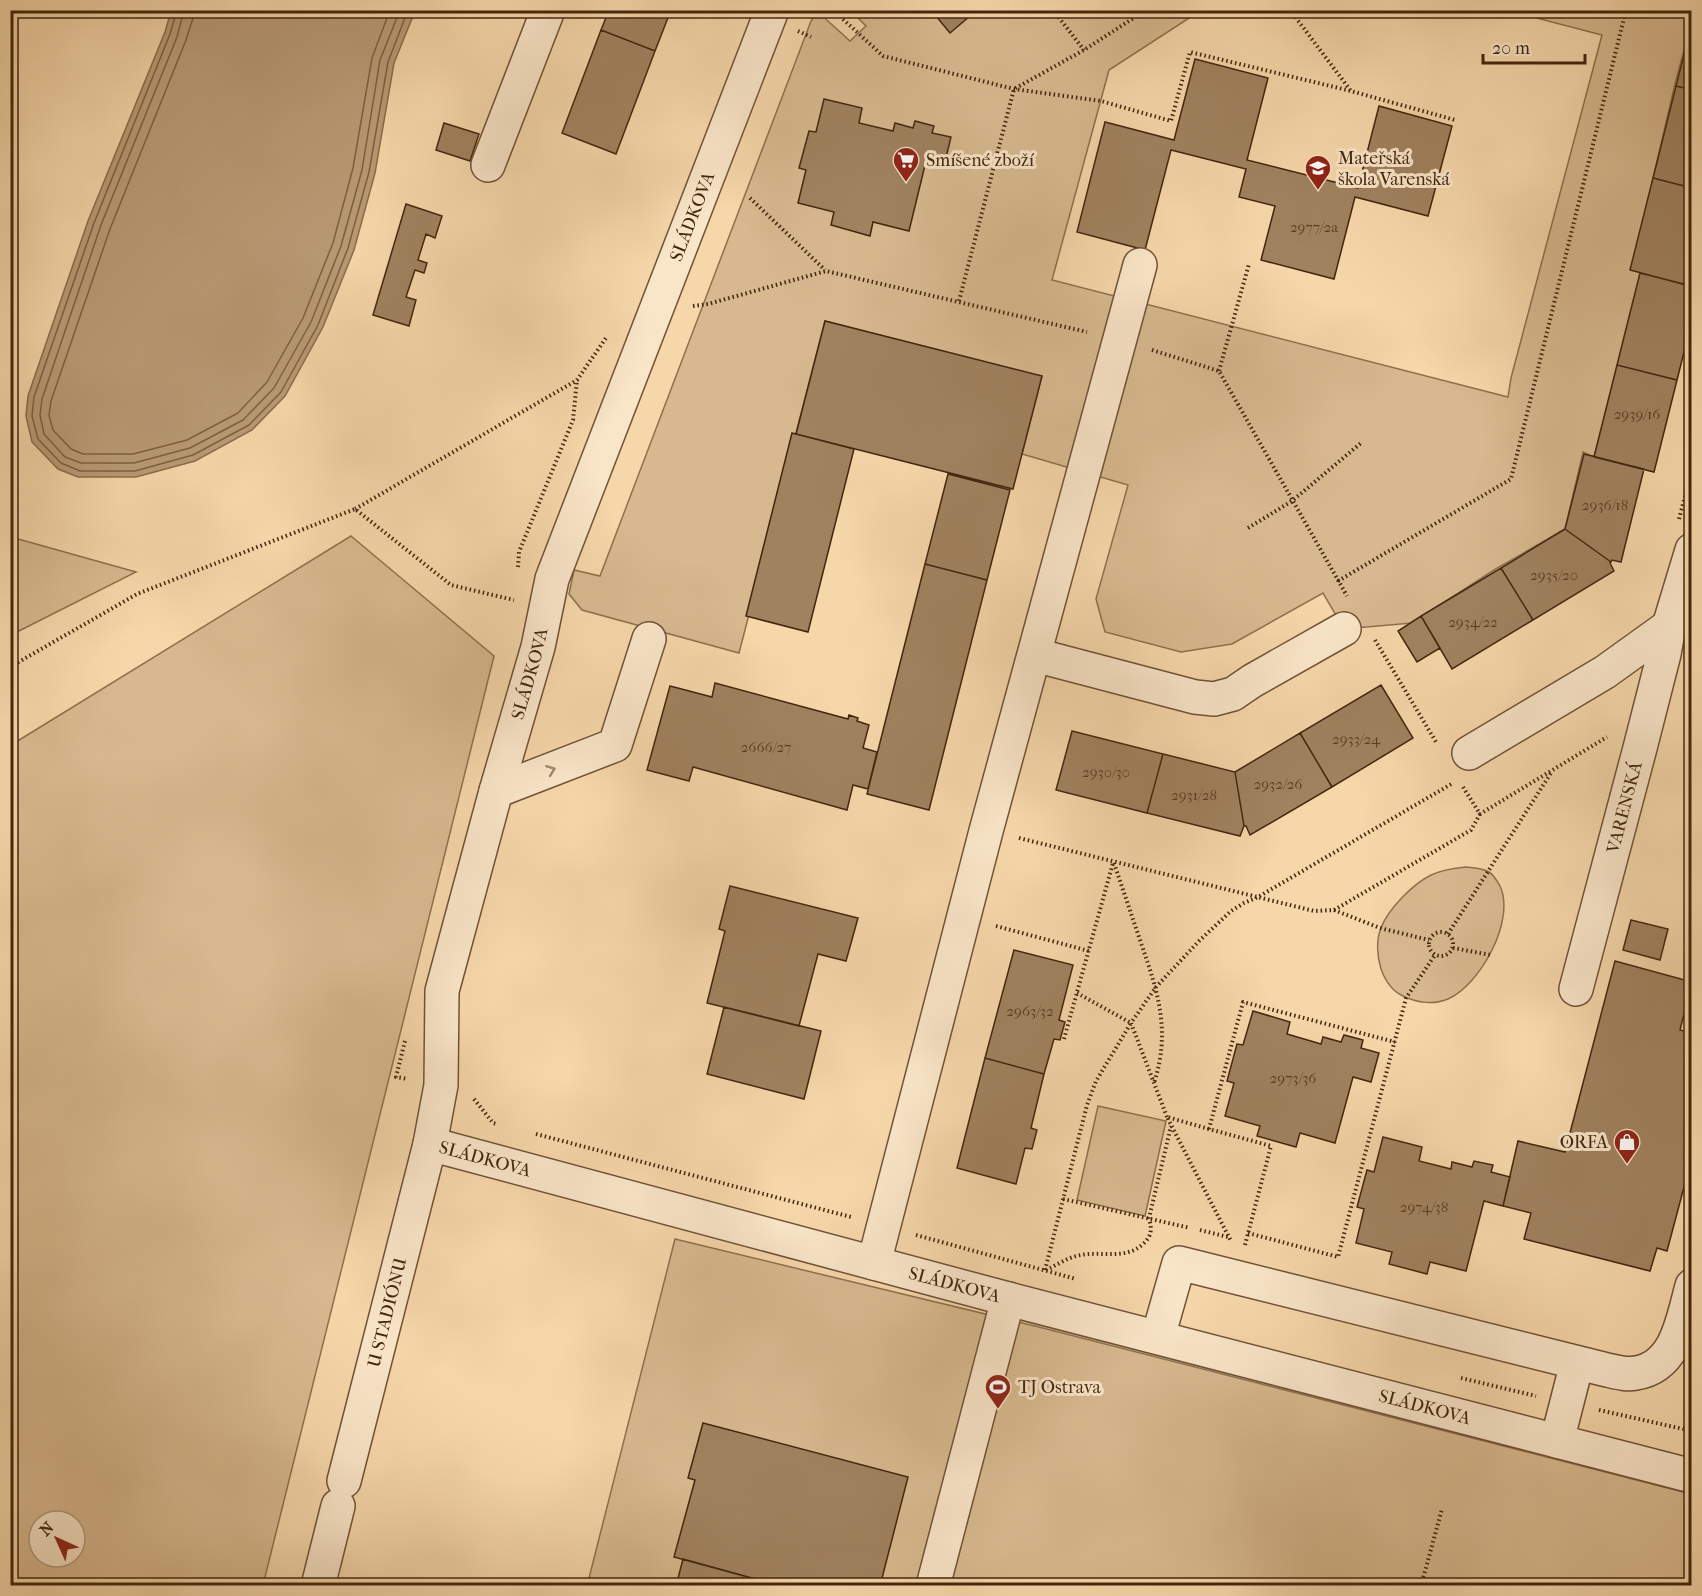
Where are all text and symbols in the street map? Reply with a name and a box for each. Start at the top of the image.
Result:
scale bar [1483,27,1585,65]
text: 20 m [1492,38,1530,59]
supermarket icon: Smíšené zboží [891,145,921,183]
place label: Mateřská škola Varenská [1338,148,1450,190]
place label: Smíšené zboží [926,150,1035,171]
school or university icon: Mateřská škola Varenská [1303,153,1333,191]
street label: SLÁDKOVA [666,169,719,264]
house number: 2977/2a [1290,218,1339,236]
house number: 2939/16 [1614,405,1661,423]
house number: 2936/18 [1582,496,1628,514]
house number: 2935/20 [1530,566,1578,584]
house number: 2934/22 [1448,613,1498,631]
street label: SLÁDKOVA [507,626,553,722]
house number: 2933/24 [1332,730,1381,748]
house number: 2666/27 [741,738,791,756]
street label: VARENSKÁ [1602,759,1647,857]
house number: 2930/30 [1082,763,1130,781]
one-way arrow [545,765,556,777]
house number: 2932/26 [1254,775,1303,793]
house number: 2931/28 [1171,786,1217,804]
house number: 2963/32 [1006,1002,1054,1020]
house number: 2973/36 [1270,1069,1317,1087]
shop icon: ORFA [1612,1127,1642,1165]
place label: ORFA [1560,1132,1608,1153]
street label: SLÁDKOVA [437,1137,533,1182]
house number: 2974/38 [1400,1198,1448,1216]
street label: U STADIÓNU [363,1255,412,1370]
street label: SLÁDKOVA [906,1263,1003,1308]
sports icon: TJ Ostrava [983,1372,1013,1410]
place label: TJ Ostrava [1018,1377,1102,1398]
street label: SLÁDKOVA [1377,1385,1473,1429]
north arrow [27,1509,87,1569]
text: N [36,1517,58,1540]

